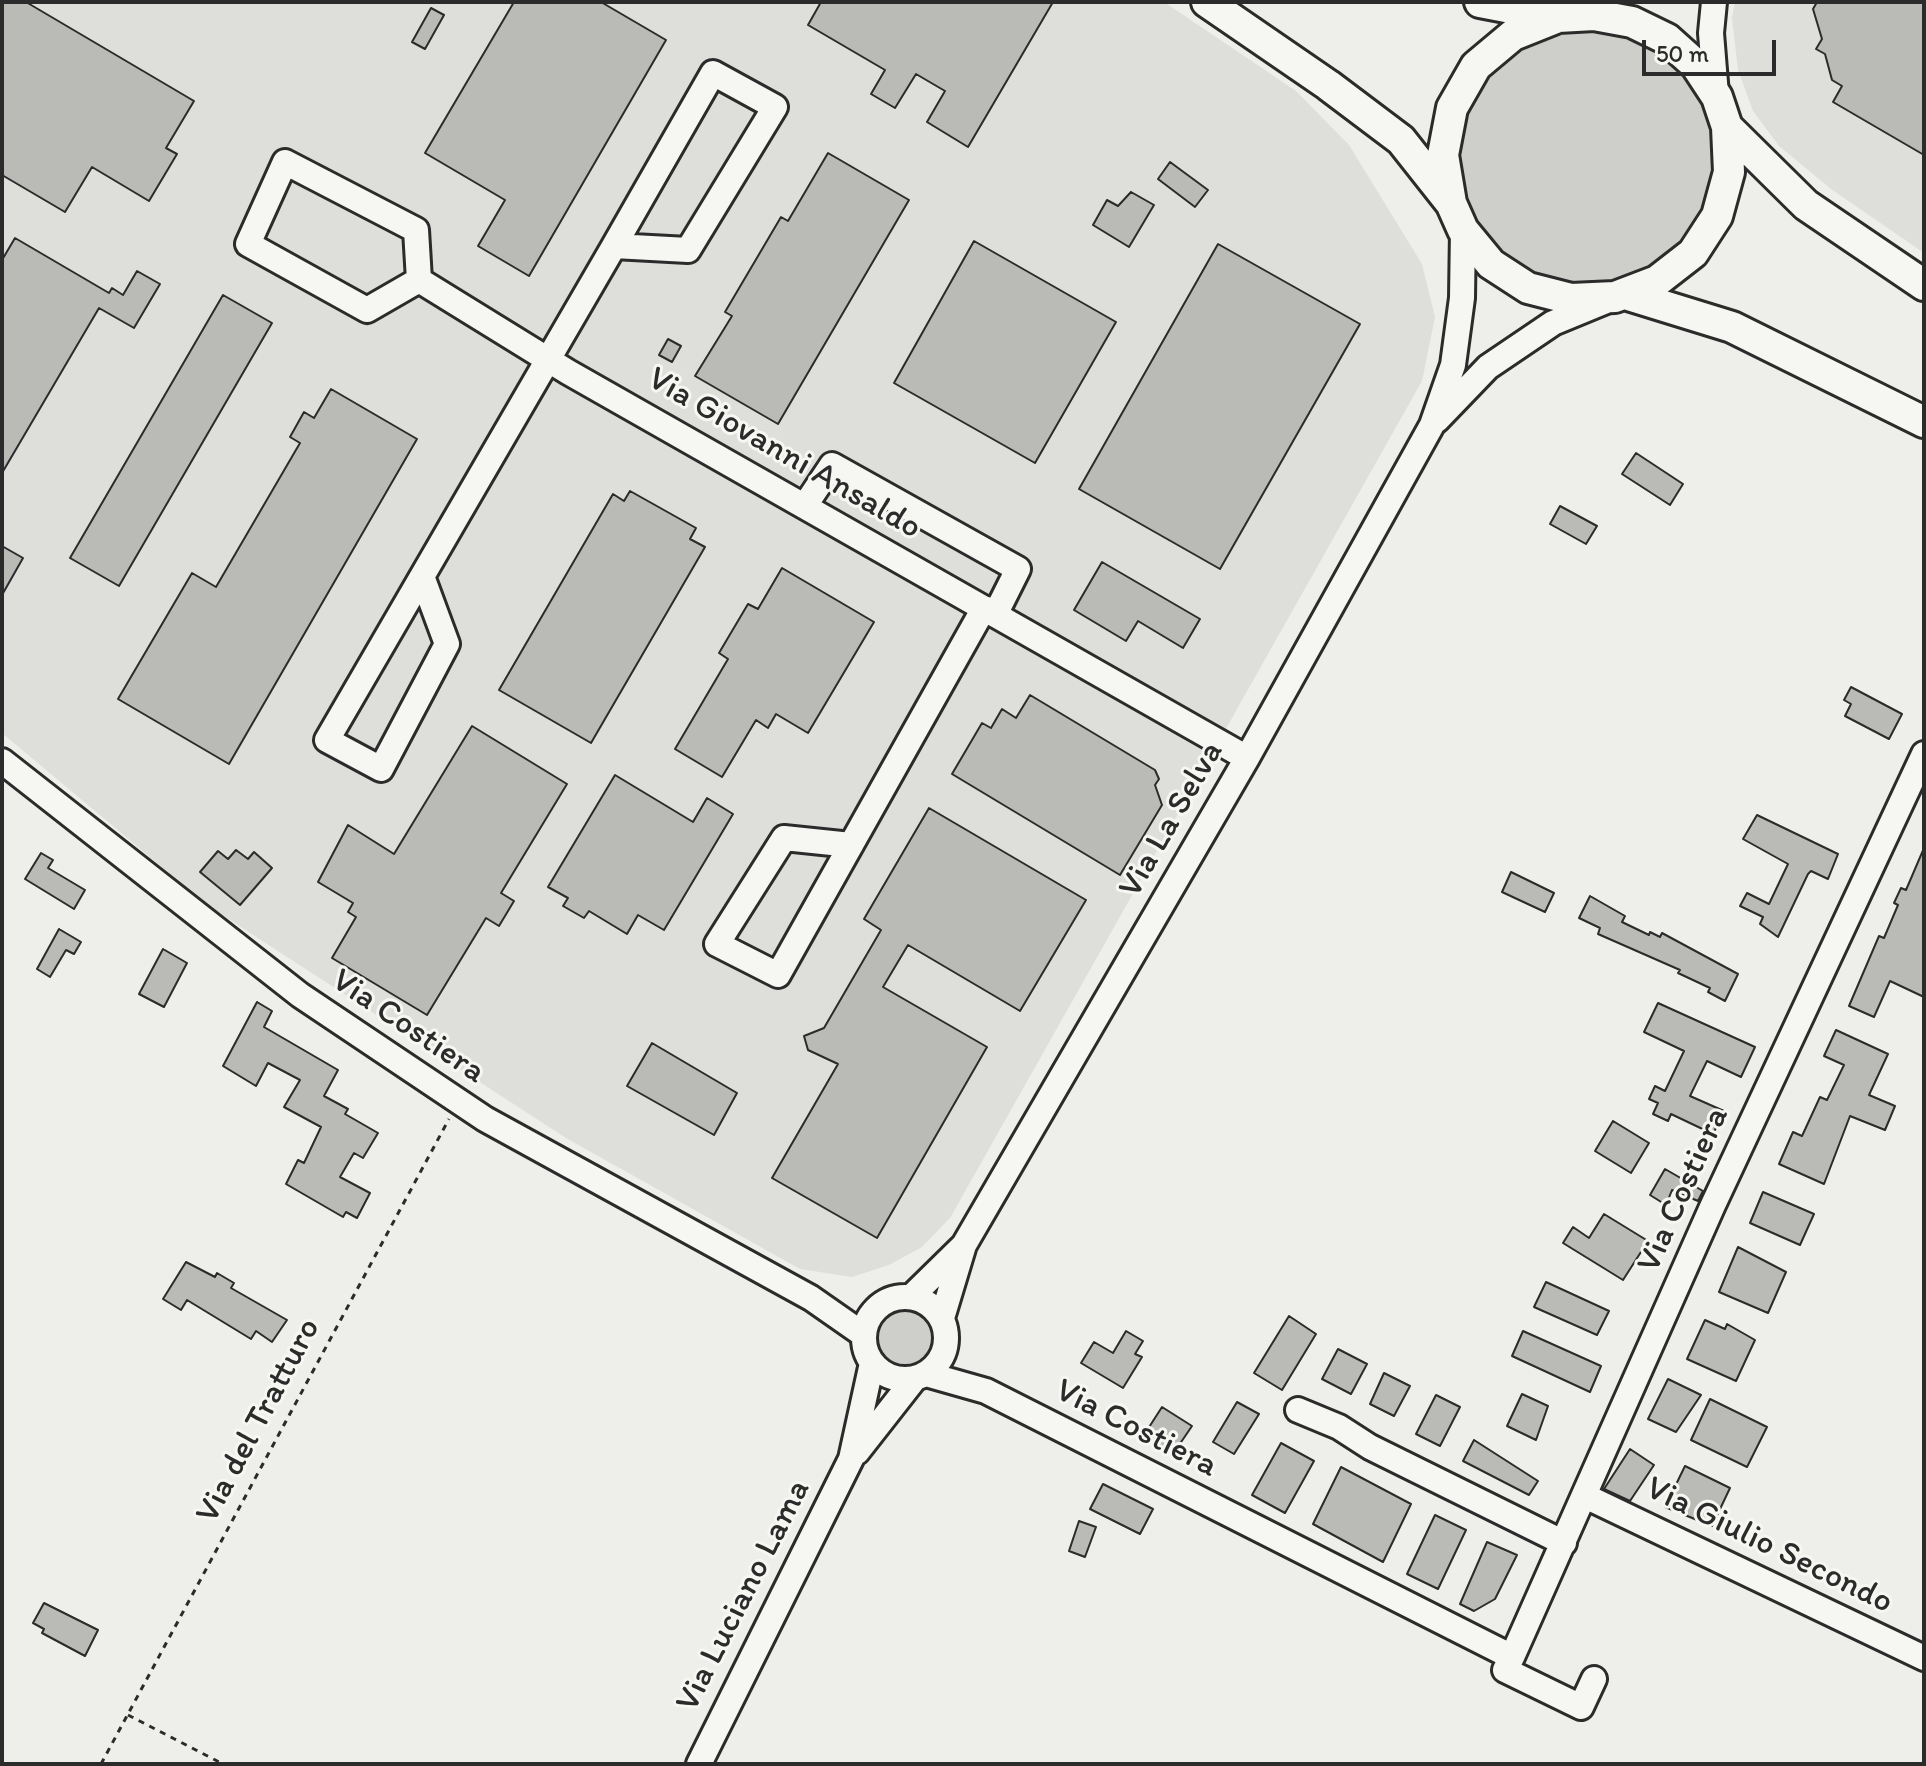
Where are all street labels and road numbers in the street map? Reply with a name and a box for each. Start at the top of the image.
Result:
street label: Via Giovanni Ansaldo [640,359,928,549]
street label: Via La Selva [1111,735,1233,905]
street label: Via Costiera [323,961,493,1093]
street label: Via Costiera [1629,1101,1739,1279]
street label: Via del Tratturo [188,1312,330,1530]
street label: Via Costiera [1048,1371,1224,1487]
street label: Via Giulio Secondo [1639,1469,1899,1623]
street label: Via Luciano Lama [668,1473,820,1719]

